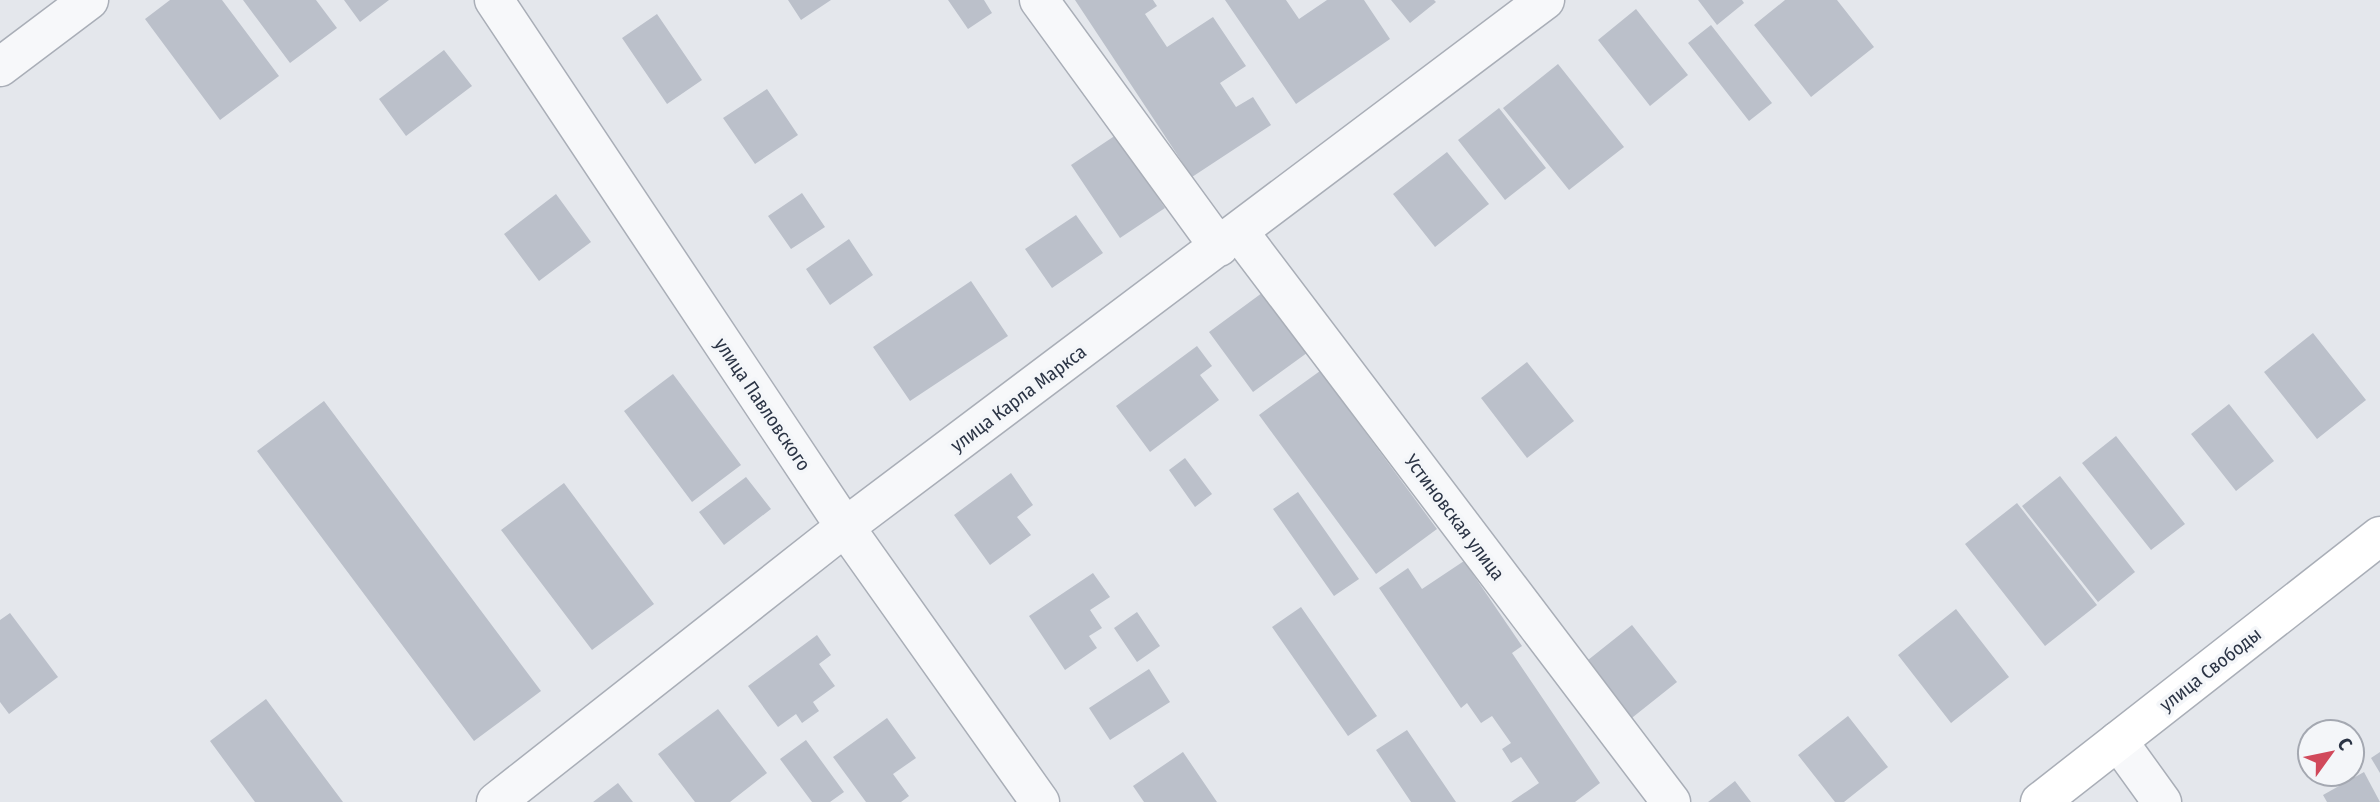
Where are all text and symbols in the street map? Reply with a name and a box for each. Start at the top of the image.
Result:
street label: улица Павловского [710,334,816,475]
street label: улица Карла Маркса [946,340,1091,457]
street label: Устиновская улица [1399,449,1509,585]
street label: улица Свободы [2155,623,2266,716]
north arrow [2296,718,2366,788]
text: С [2332,734,2357,754]

